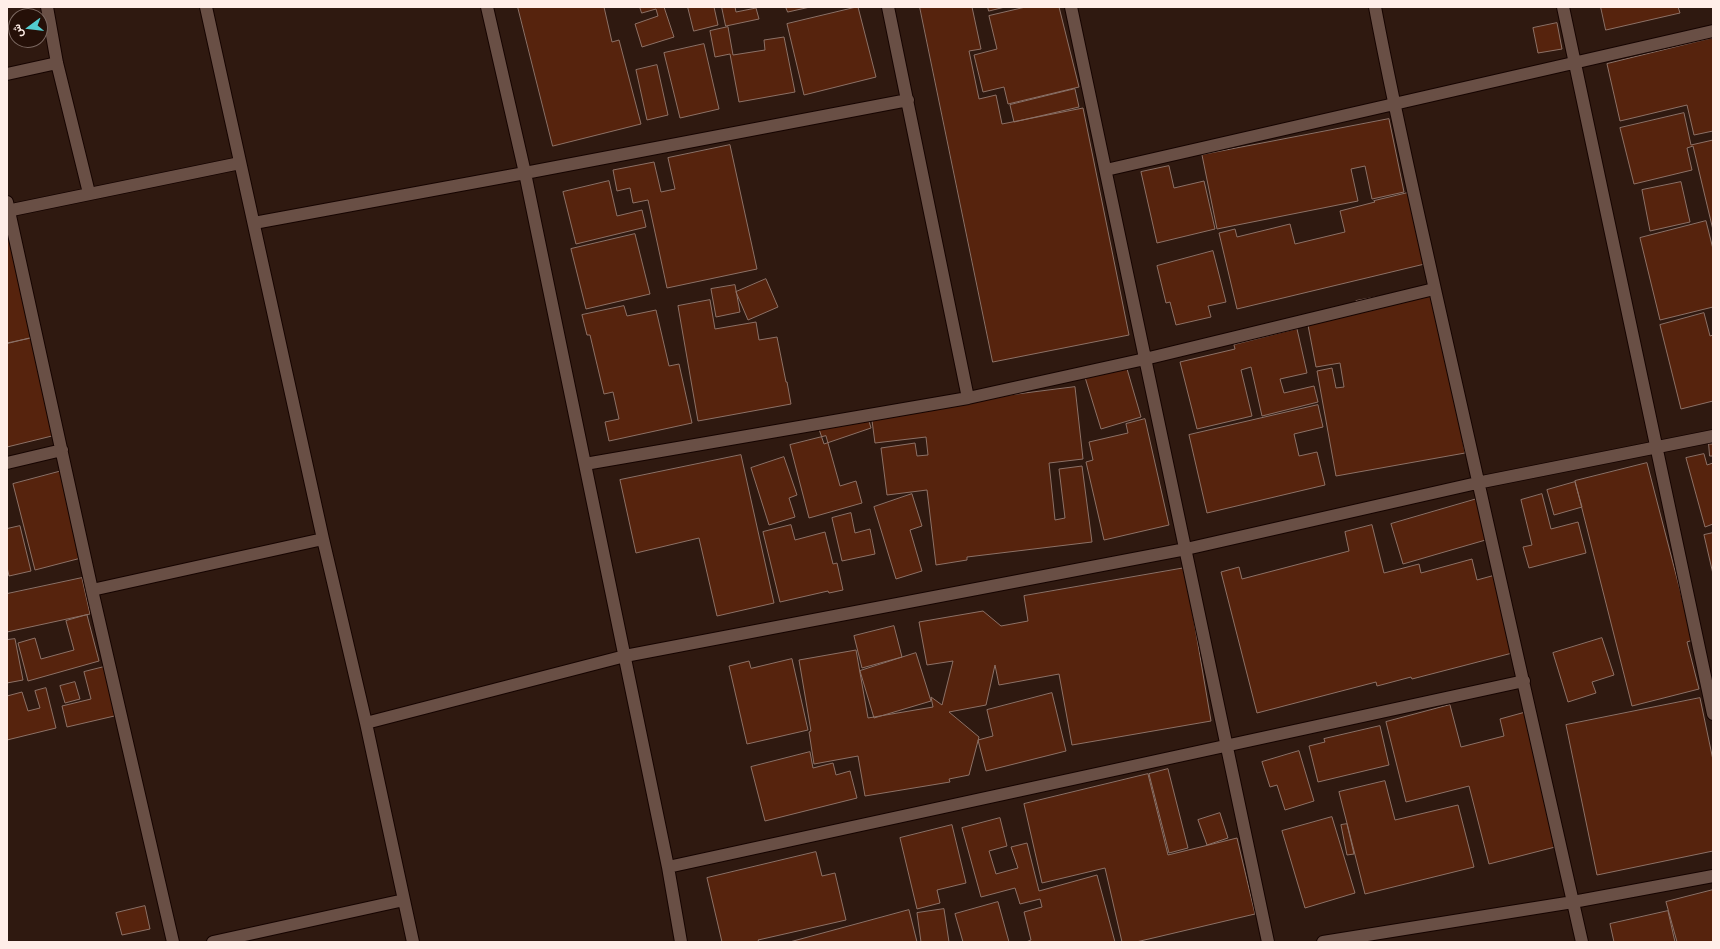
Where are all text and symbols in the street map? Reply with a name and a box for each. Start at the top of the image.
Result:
north arrow [8,8,48,48]
text: ش [9,23,26,39]

